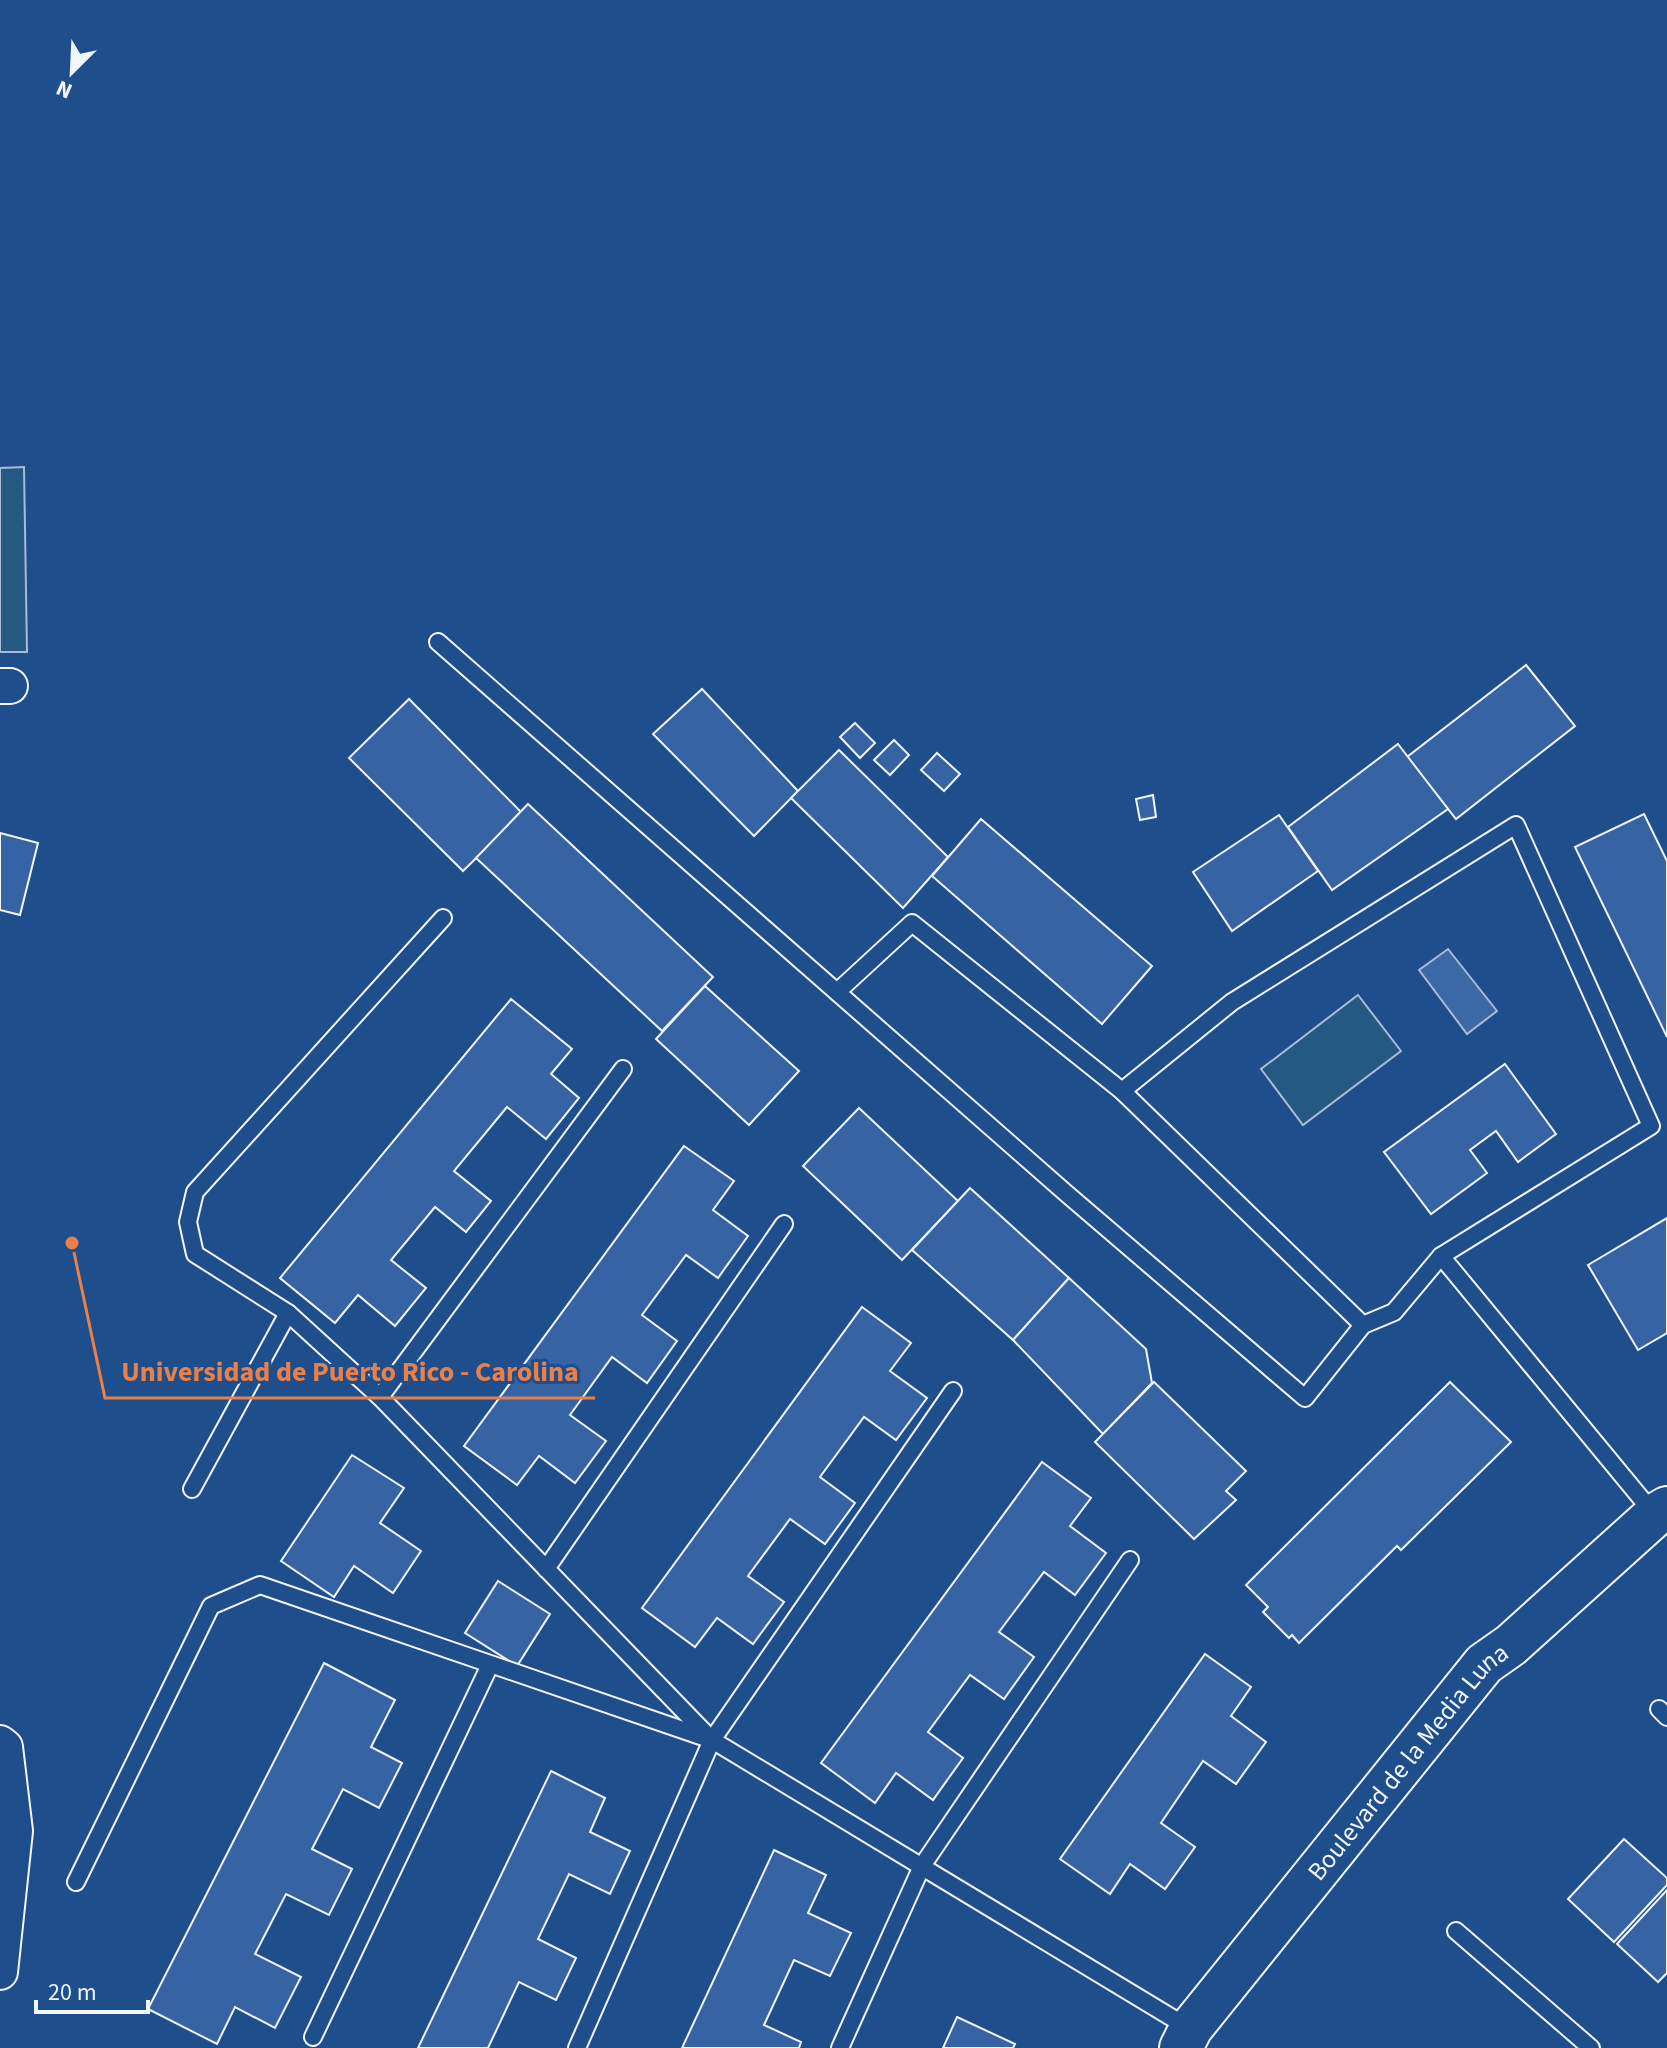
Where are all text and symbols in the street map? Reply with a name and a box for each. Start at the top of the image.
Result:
north arrow [32,32,112,112]
text: N [51,72,77,107]
callout: Universidad de Puerto Rico - Carolina [105,1346,595,1398]
text: Universidad de Puerto Rico - Carolina [121,1352,579,1392]
street label: Boulevard de la Media Luna [1299,1634,1516,1889]
scale bar [36,1964,148,2014]
text: 20 m [48,1975,97,2010]

